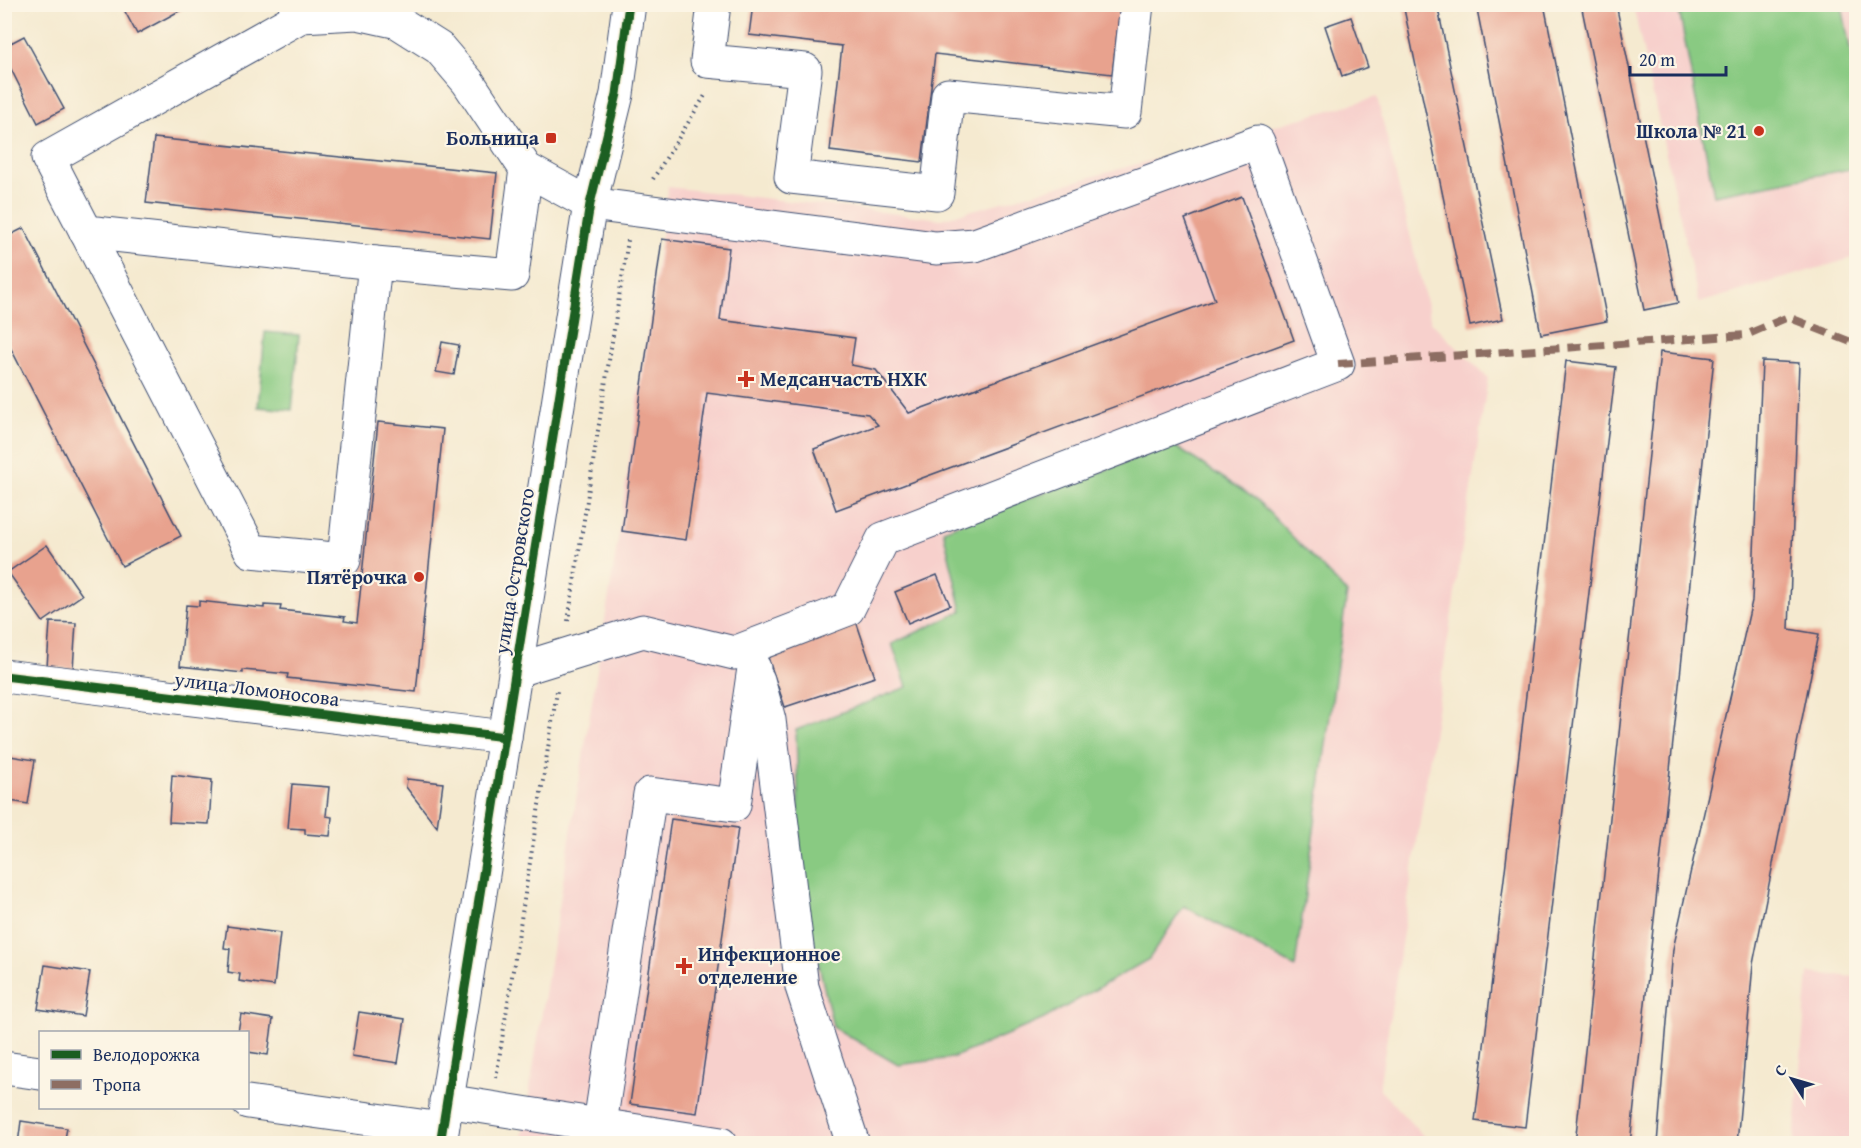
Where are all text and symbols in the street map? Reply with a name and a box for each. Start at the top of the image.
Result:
scale bar [1630,39,1726,77]
text: 20 m [1639,46,1675,73]
place label: Школа № 21 [1636,116,1747,145]
place label: Больница [446,123,540,152]
marker: Школа № 21 [1752,124,1766,138]
marker: Больница [544,131,558,145]
place label: Медсанчасть НХК [760,364,928,393]
marker: Медсанчасть НХК [737,370,755,388]
street label: улица Островского [486,486,541,657]
place label: Пятёрочка [307,562,408,591]
marker: Пятёрочка [412,570,426,584]
street label: улица Ломоносова [172,664,342,713]
place label: Инфекционное отделение [698,939,841,991]
marker: Инфекционное отделение [675,957,693,975]
legend [39,1031,249,1109]
text: Велодорожка [93,1041,200,1068]
north arrow [1762,1049,1822,1109]
text: С [1768,1059,1792,1081]
text: Тропа [93,1071,141,1098]

